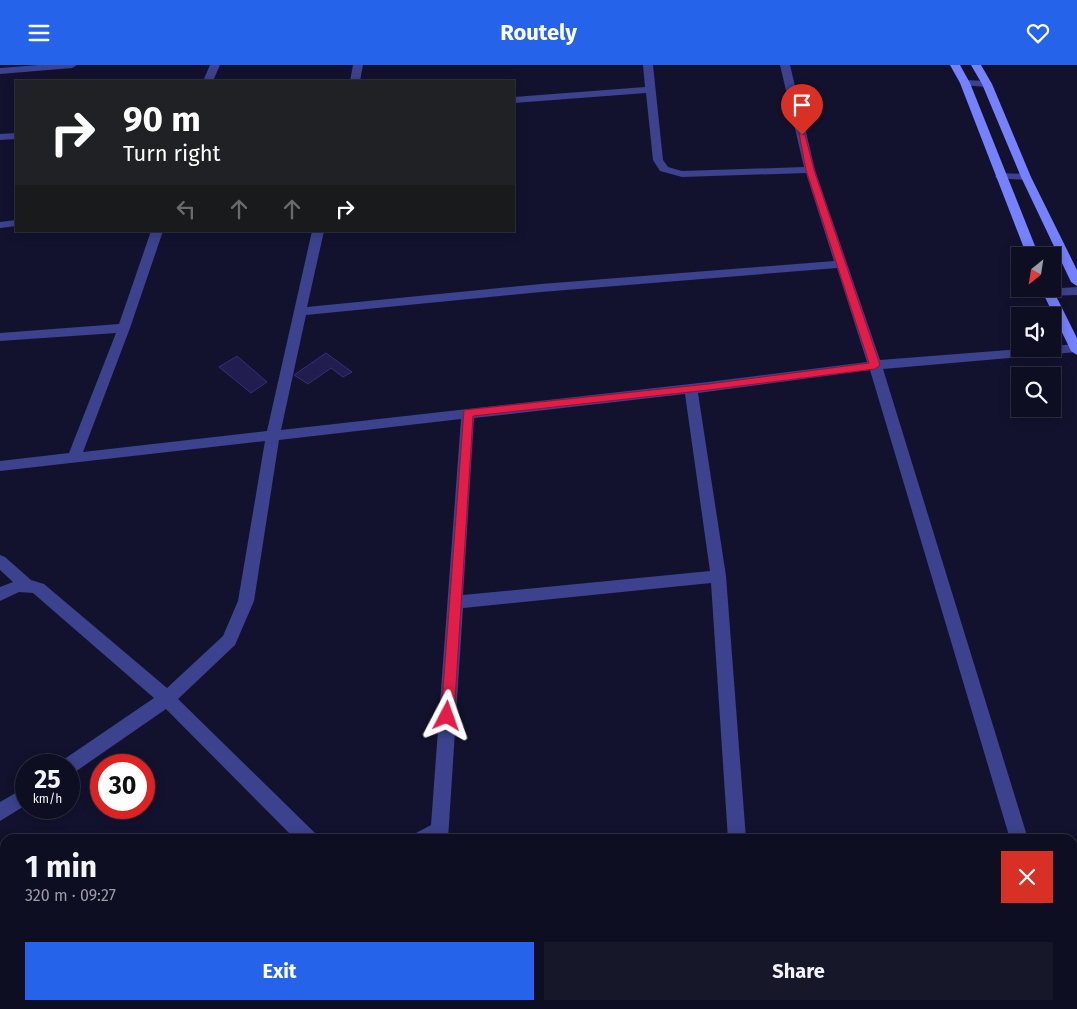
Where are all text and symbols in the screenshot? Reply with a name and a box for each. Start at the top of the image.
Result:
icon: menu [25,19,53,47]
text: Routely [500,19,577,46]
icon: heart [1024,19,1052,47]
pin [781,84,823,135]
icon: arrive [788,91,816,119]
text: 90 m [123,98,201,140]
icon: right [40,100,105,165]
text: Turn right [123,140,220,167]
icon: left [172,195,200,223]
icon: ahead [225,195,253,223]
icon: ahead [278,195,306,223]
icon: right [331,195,359,223]
north arrow [1011,247,1061,297]
map controls [1011,247,1061,417]
button: sound [1011,307,1061,357]
button: search [1011,367,1061,417]
position arrow [420,689,472,741]
speed limit sign: 30 [90,754,155,819]
text: 25 [34,765,61,795]
text: km/h [33,792,62,806]
text: 1 min [25,849,97,885]
button: close [1001,851,1053,903]
text: 320 m · 09:27 [25,886,116,905]
button: Exit [25,942,534,1000]
button: Share [544,942,1053,1000]

